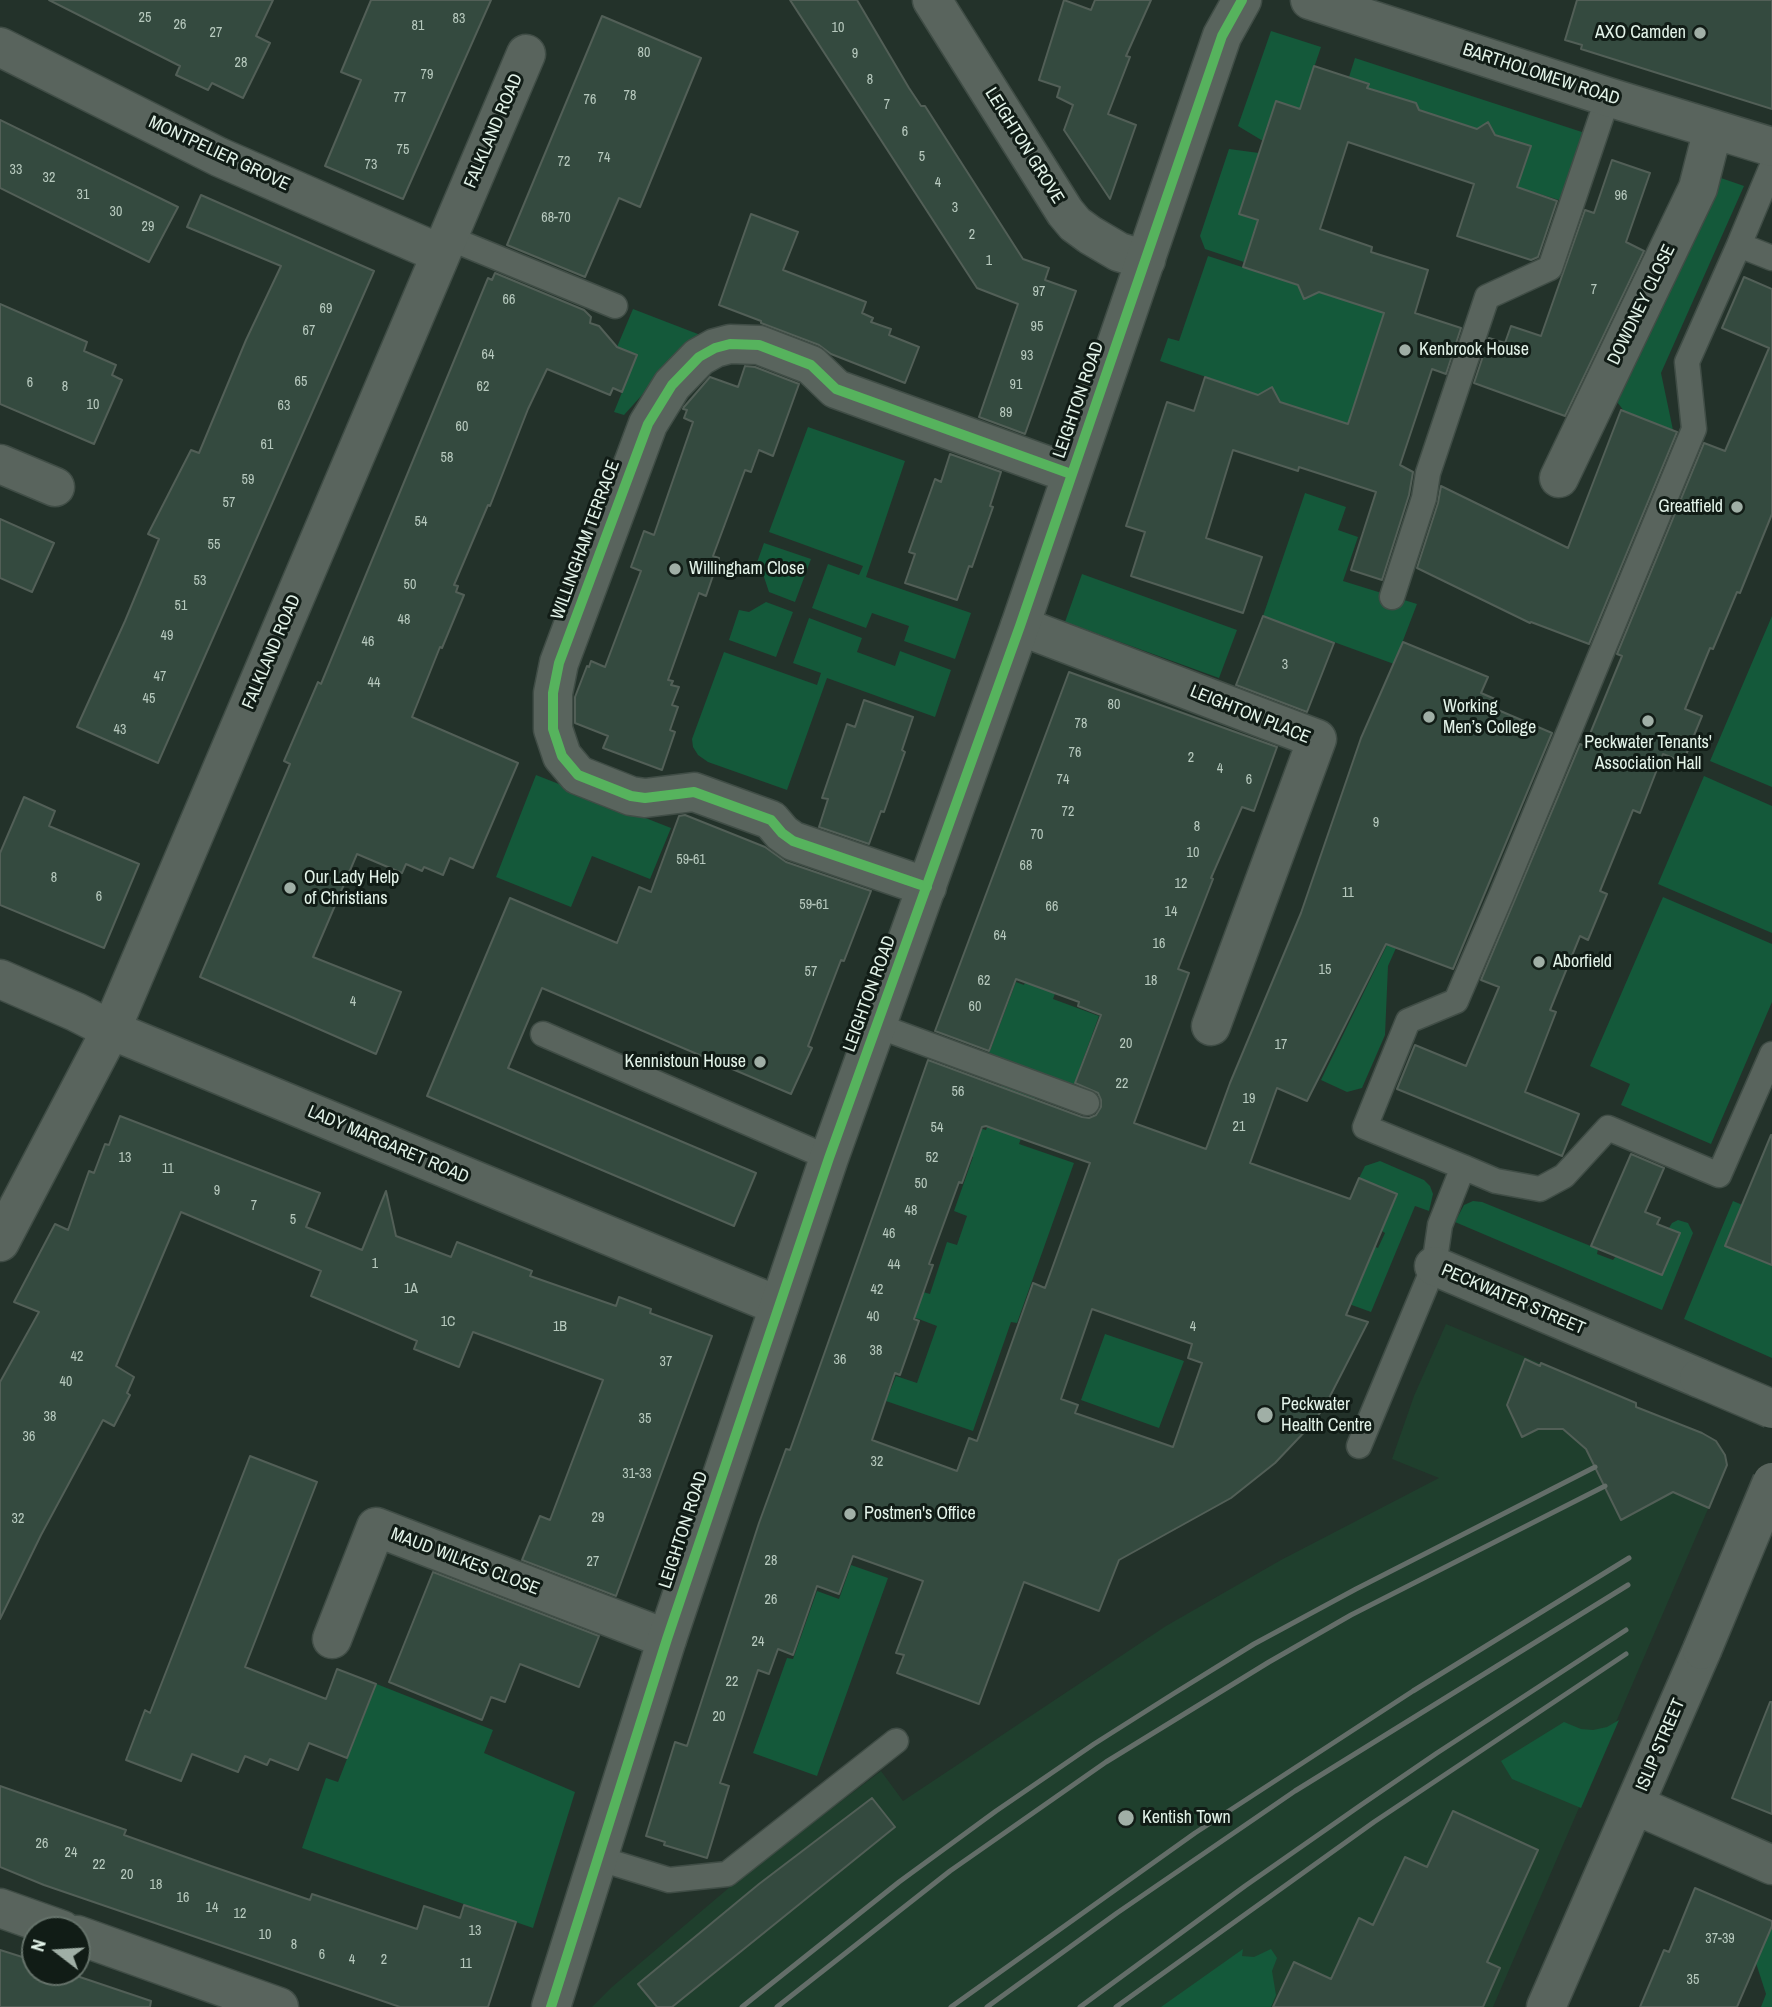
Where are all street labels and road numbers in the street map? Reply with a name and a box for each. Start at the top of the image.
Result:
street label: BARTHOLOMEW ROAD [1460,39,1622,111]
street label: FALKLAND ROAD [460,71,528,191]
street label: LEIGHTON GROVE [980,84,1068,208]
street label: MONTPELIER GROVE [145,112,293,196]
street label: DOWDNEY CLOSE [1604,241,1680,369]
street label: LEIGHTON ROAD [1049,339,1109,461]
street label: WILLINGHAM TERRACE [547,457,625,623]
street label: FALKLAND ROAD [238,592,306,712]
street label: LEIGHTON PLACE [1187,681,1313,749]
street label: LEIGHTON ROAD [839,933,901,1055]
street label: LADY MARGARET ROAD [304,1101,472,1189]
street label: PECKWATER STREET [1438,1260,1588,1340]
street label: LEIGHTON ROAD [655,1469,713,1591]
street label: MAUD WILKES CLOSE [388,1524,542,1600]
street label: ISLIP STREET [1632,1695,1690,1795]

